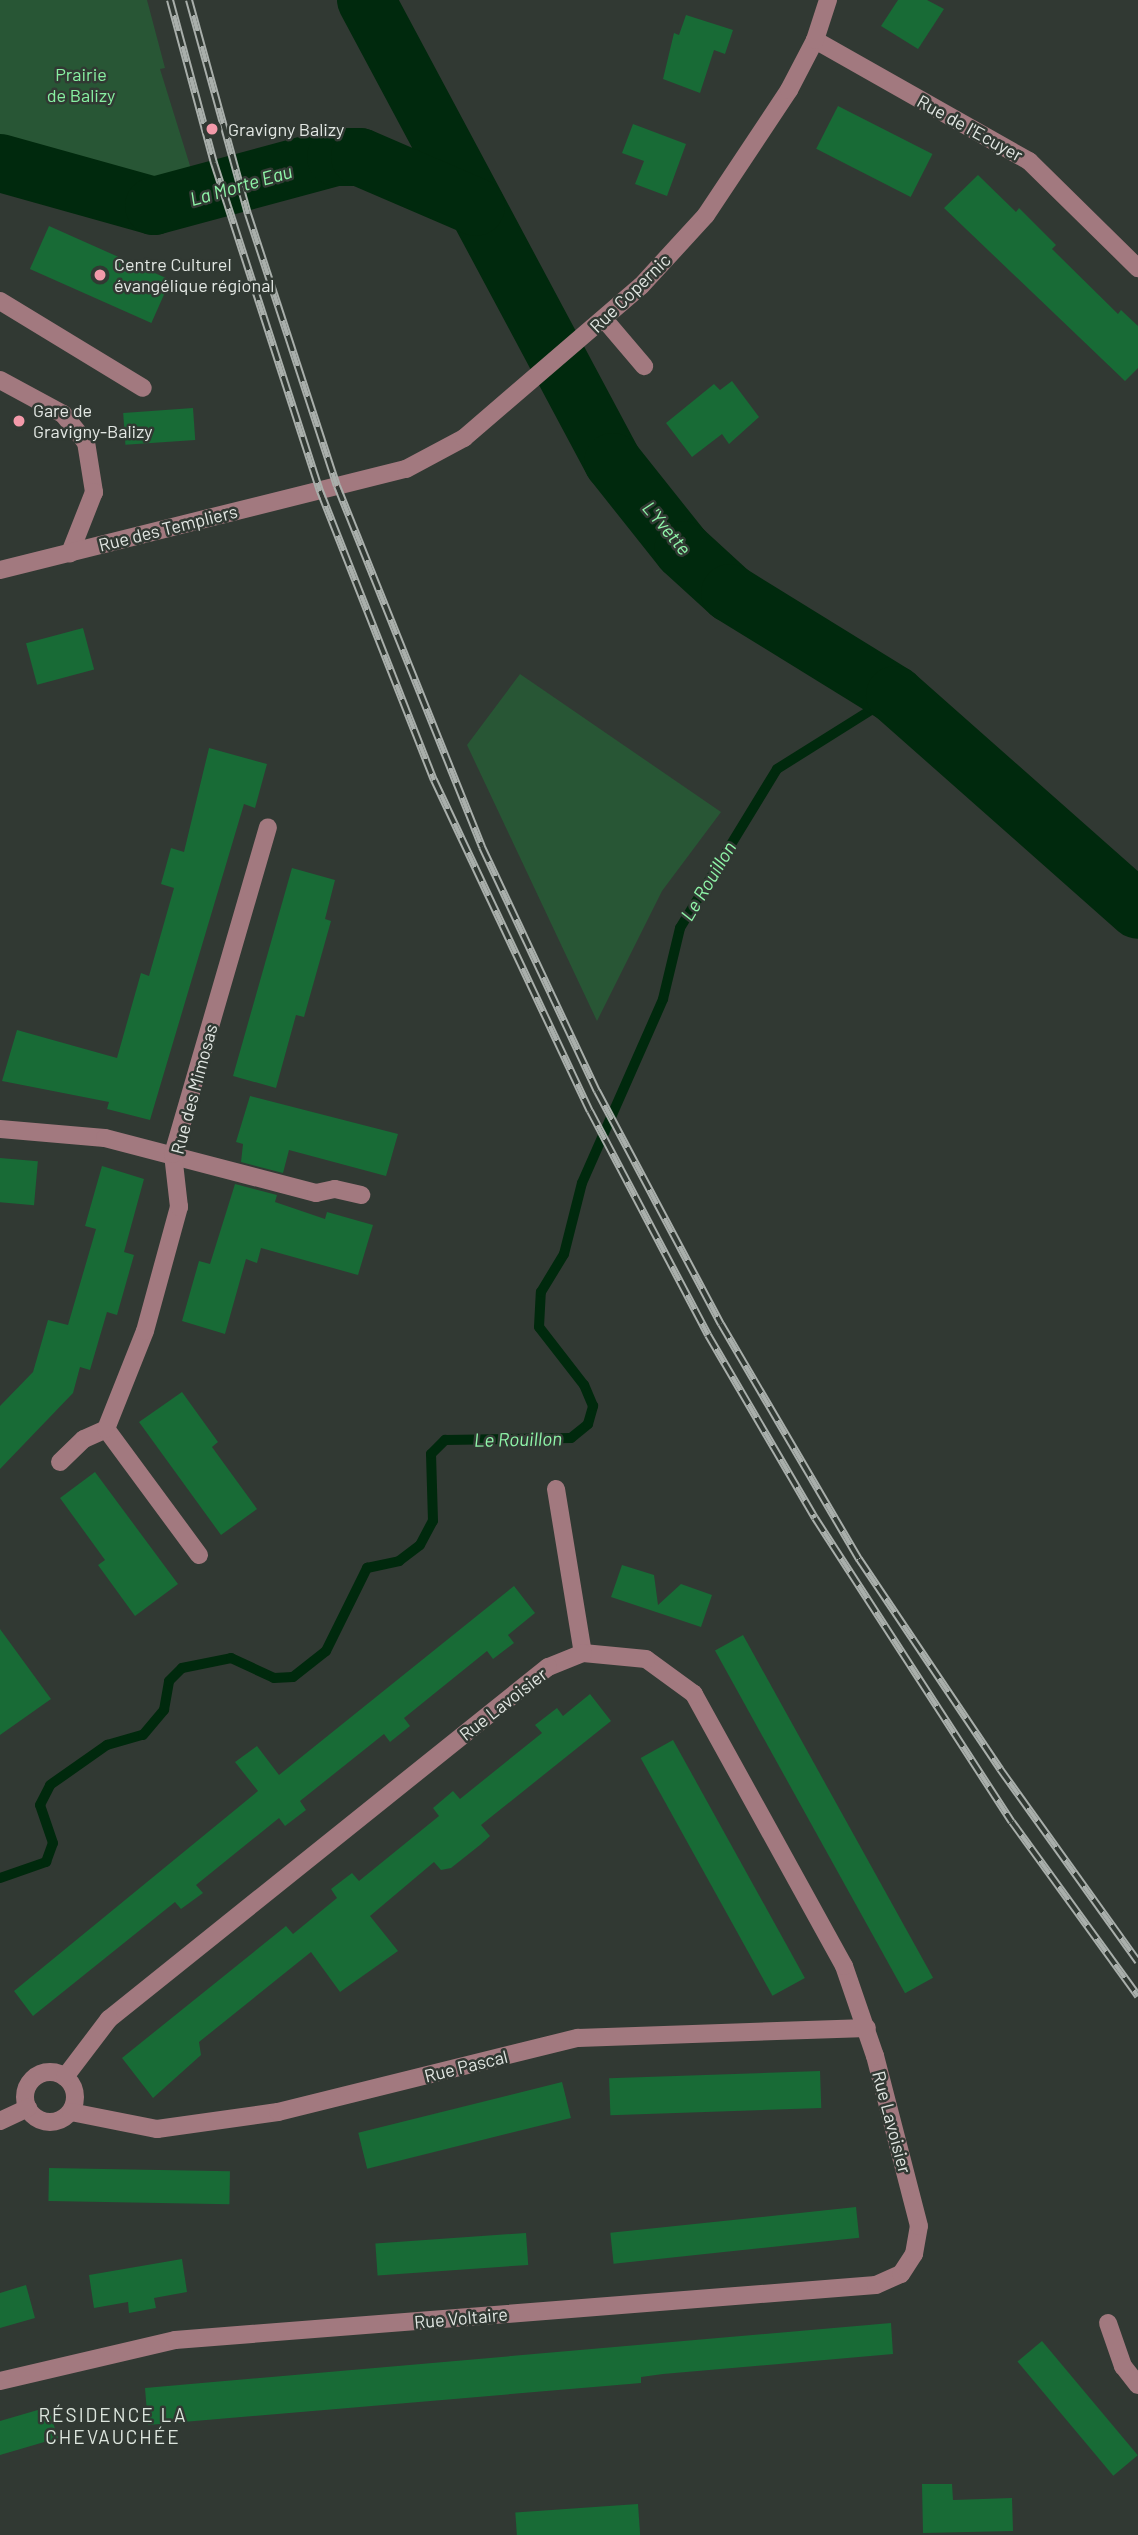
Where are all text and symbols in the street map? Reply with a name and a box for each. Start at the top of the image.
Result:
park label: Prairie de Balizy [47,64,115,106]
street label: Rue de l'Ecuyer [913,90,1027,166]
place label: Gravigny Balizy [228,118,344,140]
marker: Gravigny Balizy [202,119,222,139]
water label: La Morte Eau [187,160,295,210]
street label: Rue Copernic [585,249,675,337]
place label: Centre Culturel évangélique régional [114,254,274,296]
marker: Centre Culturel évangélique régional [92,267,108,283]
place label: Gare de Gravigny-Balizy [33,400,152,442]
marker: Gare de Gravigny-Balizy [11,413,27,429]
water label: L'Yvette [638,497,696,559]
street label: Rue des Templiers [96,500,240,556]
water label: Le Rouillon [675,837,741,925]
street label: Rue des Mimosas [166,1022,222,1156]
water label: Le Rouillon [474,1427,562,1451]
street label: Rue Lavoisier [455,1663,551,1745]
street label: Rue Pascal [422,2045,510,2087]
street label: Rue Lavoisier [868,2068,916,2176]
street label: Rue Voltaire [413,2303,509,2333]
district label: RÉSIDENCE LA CHEVAUCHÉE [40,2404,186,2448]

